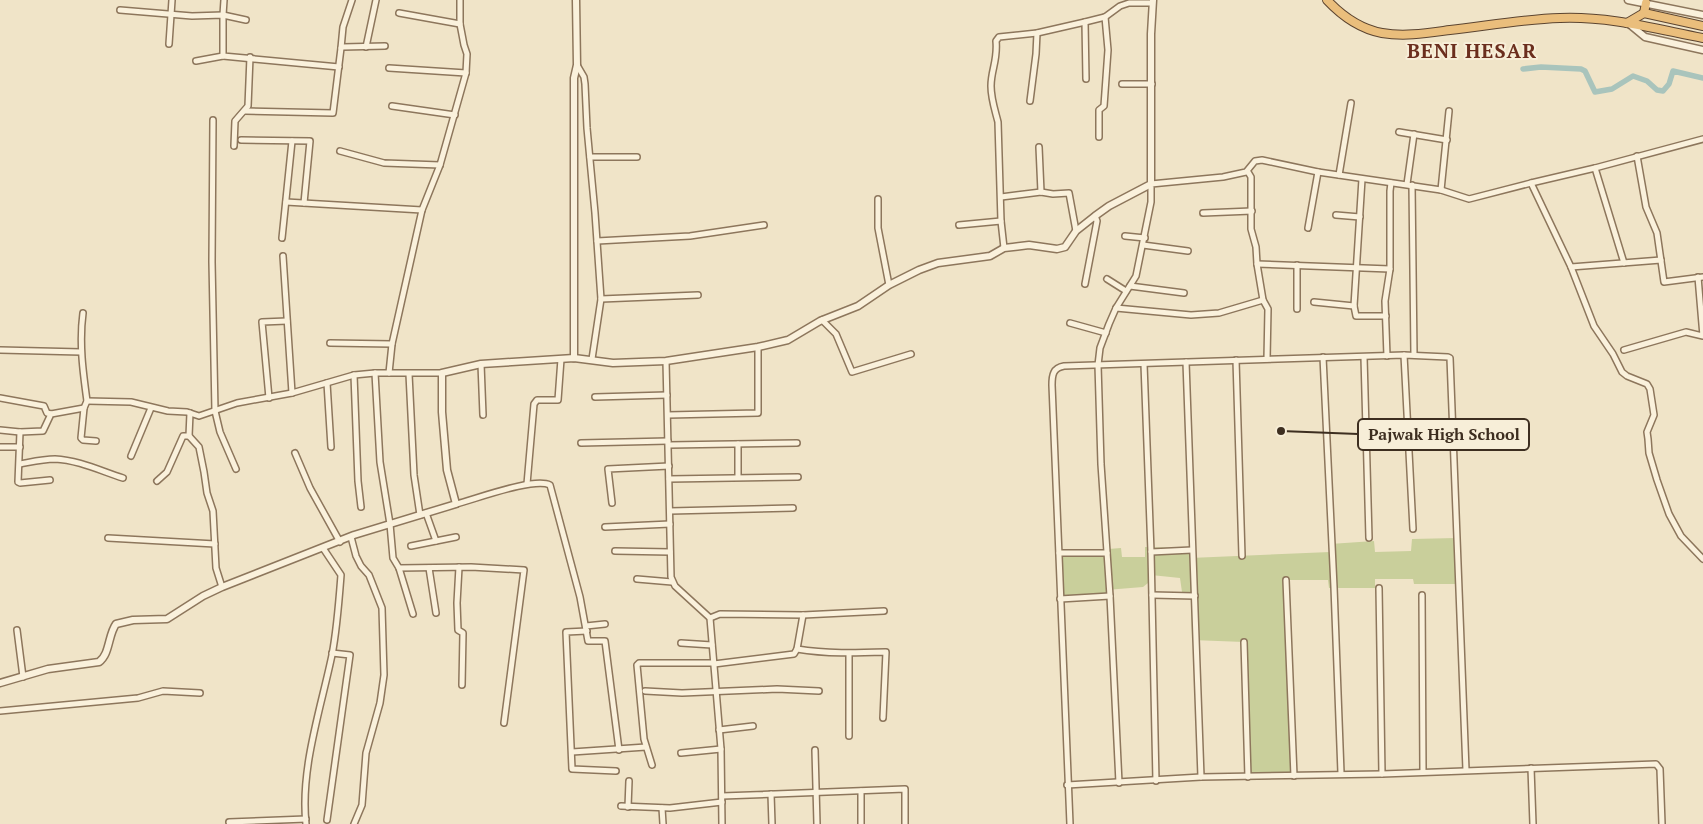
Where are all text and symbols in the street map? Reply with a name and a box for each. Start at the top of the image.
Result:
district label: BENI HESAR [1407,37,1537,64]
callout: Pajwak High School [1358,419,1529,450]
text: Pajwak High School [1368,423,1520,445]

